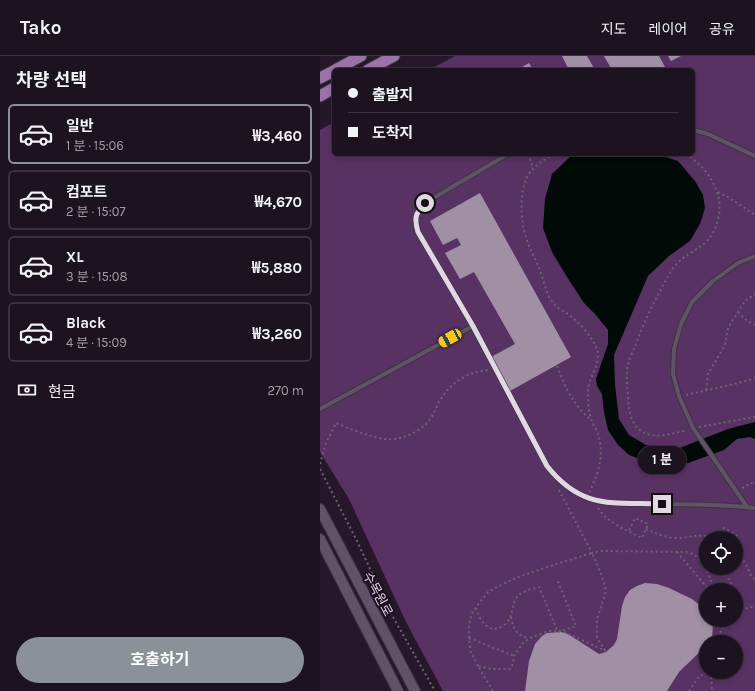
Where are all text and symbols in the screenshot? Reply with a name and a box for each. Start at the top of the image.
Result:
text: Tako [20,17,61,39]
text: 지도 [601,21,627,38]
text: 레이어 [649,21,687,38]
text: 공유 [709,21,735,38]
text: 차량 선택 [16,69,87,91]
text: 출발지 [372,86,413,104]
icon: car [18,116,54,152]
text: 일반 [66,117,94,135]
text: 도착지 [372,124,413,142]
text: ₩3,460 [253,127,302,145]
text: 1 분 · 15:06 [66,138,124,153]
icon: car [18,182,54,218]
text: 컴포트 [66,183,107,201]
text: ₩4,670 [254,193,302,211]
route start [416,194,434,212]
text: 2 분 · 15:07 [66,204,126,219]
icon: car [18,248,54,284]
text: XL [66,248,84,266]
text: ₩5,880 [252,259,302,277]
text: 3 분 · 15:08 [66,269,128,284]
icon: car [18,314,54,350]
text: Black [66,314,106,332]
text: ₩3,260 [252,325,302,343]
car [437,327,463,349]
text: 4 분 · 15:09 [66,335,127,350]
icon: cash [16,379,38,401]
text: 현금 [48,383,76,401]
text: 270 m [267,383,304,398]
callout: 1 분 [638,446,686,474]
text: 1 분 [652,452,672,467]
route end [653,495,671,513]
map controls [699,531,743,679]
button: locate [699,531,743,575]
street label: 수목원로 [360,569,396,619]
button: + [699,583,743,627]
button: − [699,635,743,679]
button: 호출하기 [16,637,304,683]

